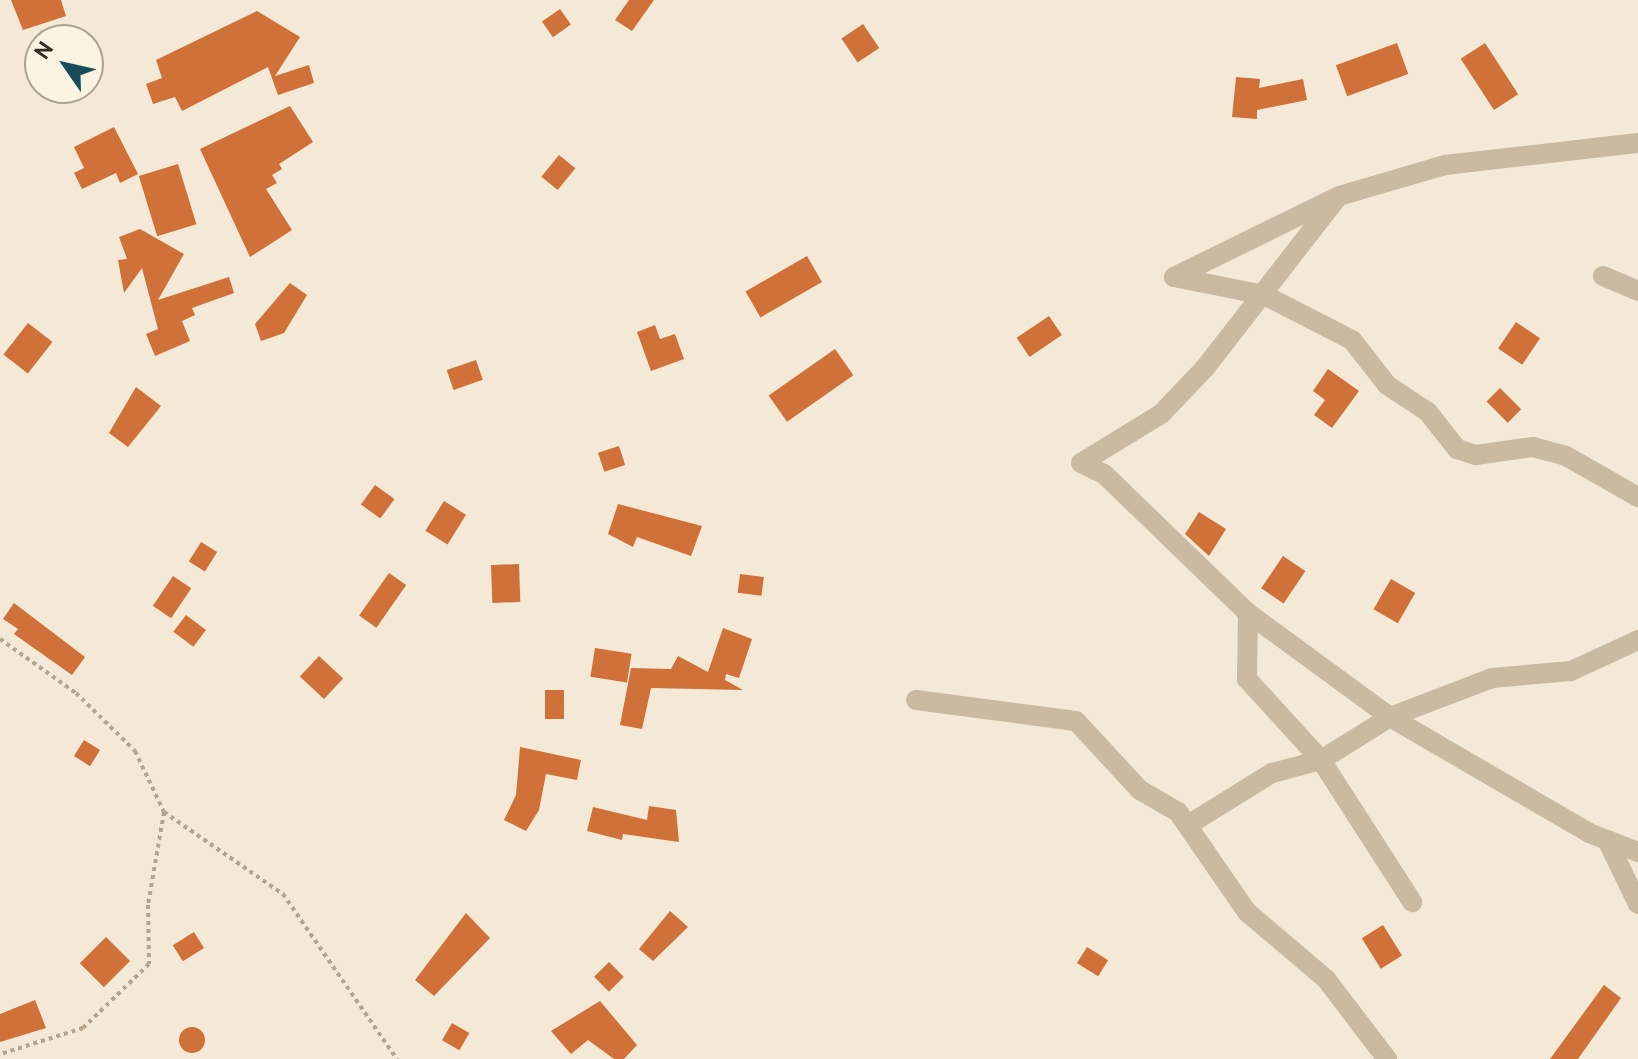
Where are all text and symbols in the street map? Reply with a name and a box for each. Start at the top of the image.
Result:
north arrow [24,24,104,104]
text: N [30,37,61,66]

